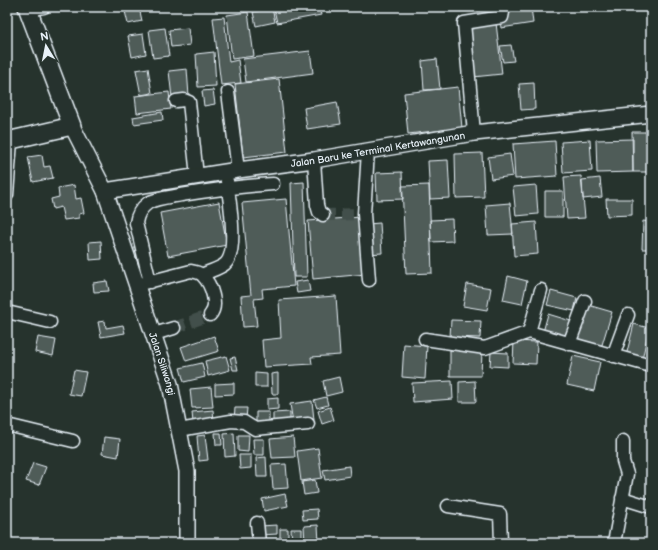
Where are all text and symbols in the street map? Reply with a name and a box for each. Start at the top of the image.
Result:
north arrow [26,26,66,66]
text: N [39,30,50,44]
street label: Jalan Baru ke Terminal Kertawangunan [290,130,466,170]
street label: Jalan Siliwangi [146,331,177,396]

